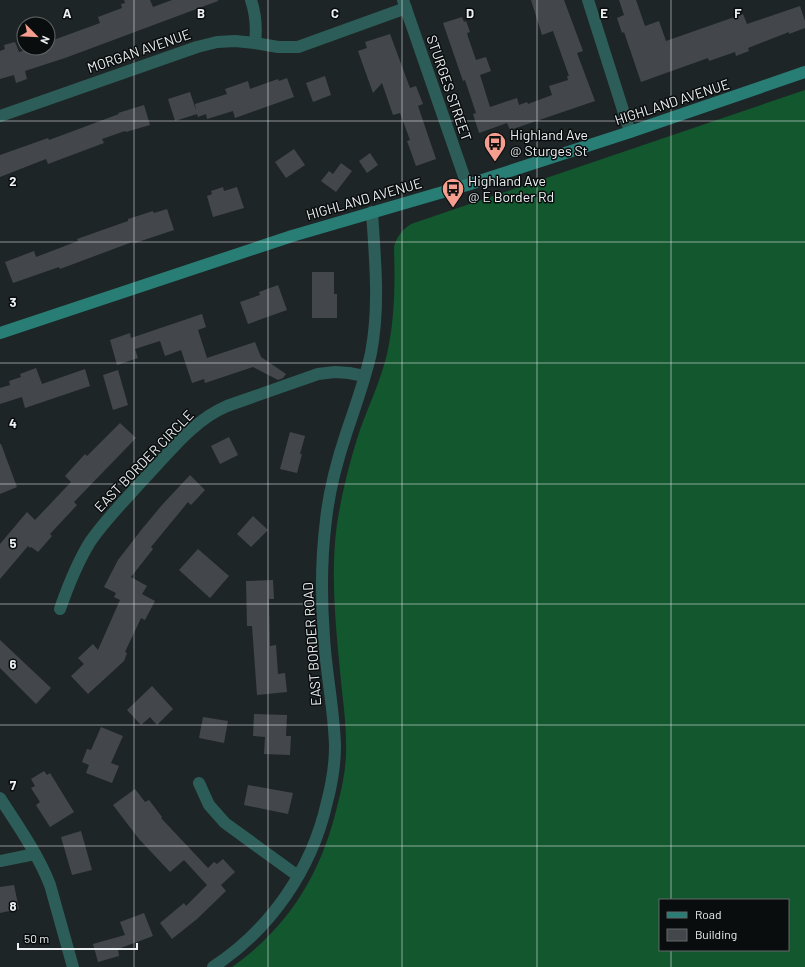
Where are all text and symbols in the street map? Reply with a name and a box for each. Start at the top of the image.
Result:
text: A [63,5,72,21]
text: B [197,5,205,21]
text: C [331,5,339,21]
text: D [466,5,474,21]
text: E [600,5,608,21]
text: F [734,5,742,21]
north arrow [16,16,56,56]
street label: MORGAN AVENUE [85,25,193,76]
street label: STURGES STREET [423,33,476,143]
text: N [38,34,53,46]
street label: HIGHLAND AVENUE [612,75,731,128]
place label: Highland Ave @ Sturges St [510,126,588,159]
bus stop icon: Highland Ave @ Sturges St [482,130,508,163]
place label: Highland Ave @ E Border Rd [468,172,554,205]
text: 2 [9,173,17,189]
street label: HIGHLAND AVENUE [304,174,424,223]
bus stop icon: Highland Ave @ E Border Rd [440,176,466,209]
text: 3 [9,294,17,310]
street label: EAST BORDER CIRCLE [91,406,197,515]
text: 4 [9,415,17,431]
text: 5 [9,535,17,551]
street label: EAST BORDER ROAD [299,582,324,707]
text: 6 [10,656,17,672]
text: 7 [10,777,17,793]
text: 8 [9,898,17,914]
legend [659,899,789,951]
text: Road [695,907,722,921]
scale bar [18,925,137,951]
text: Building [695,927,737,941]
text: 50 m [24,931,49,945]

